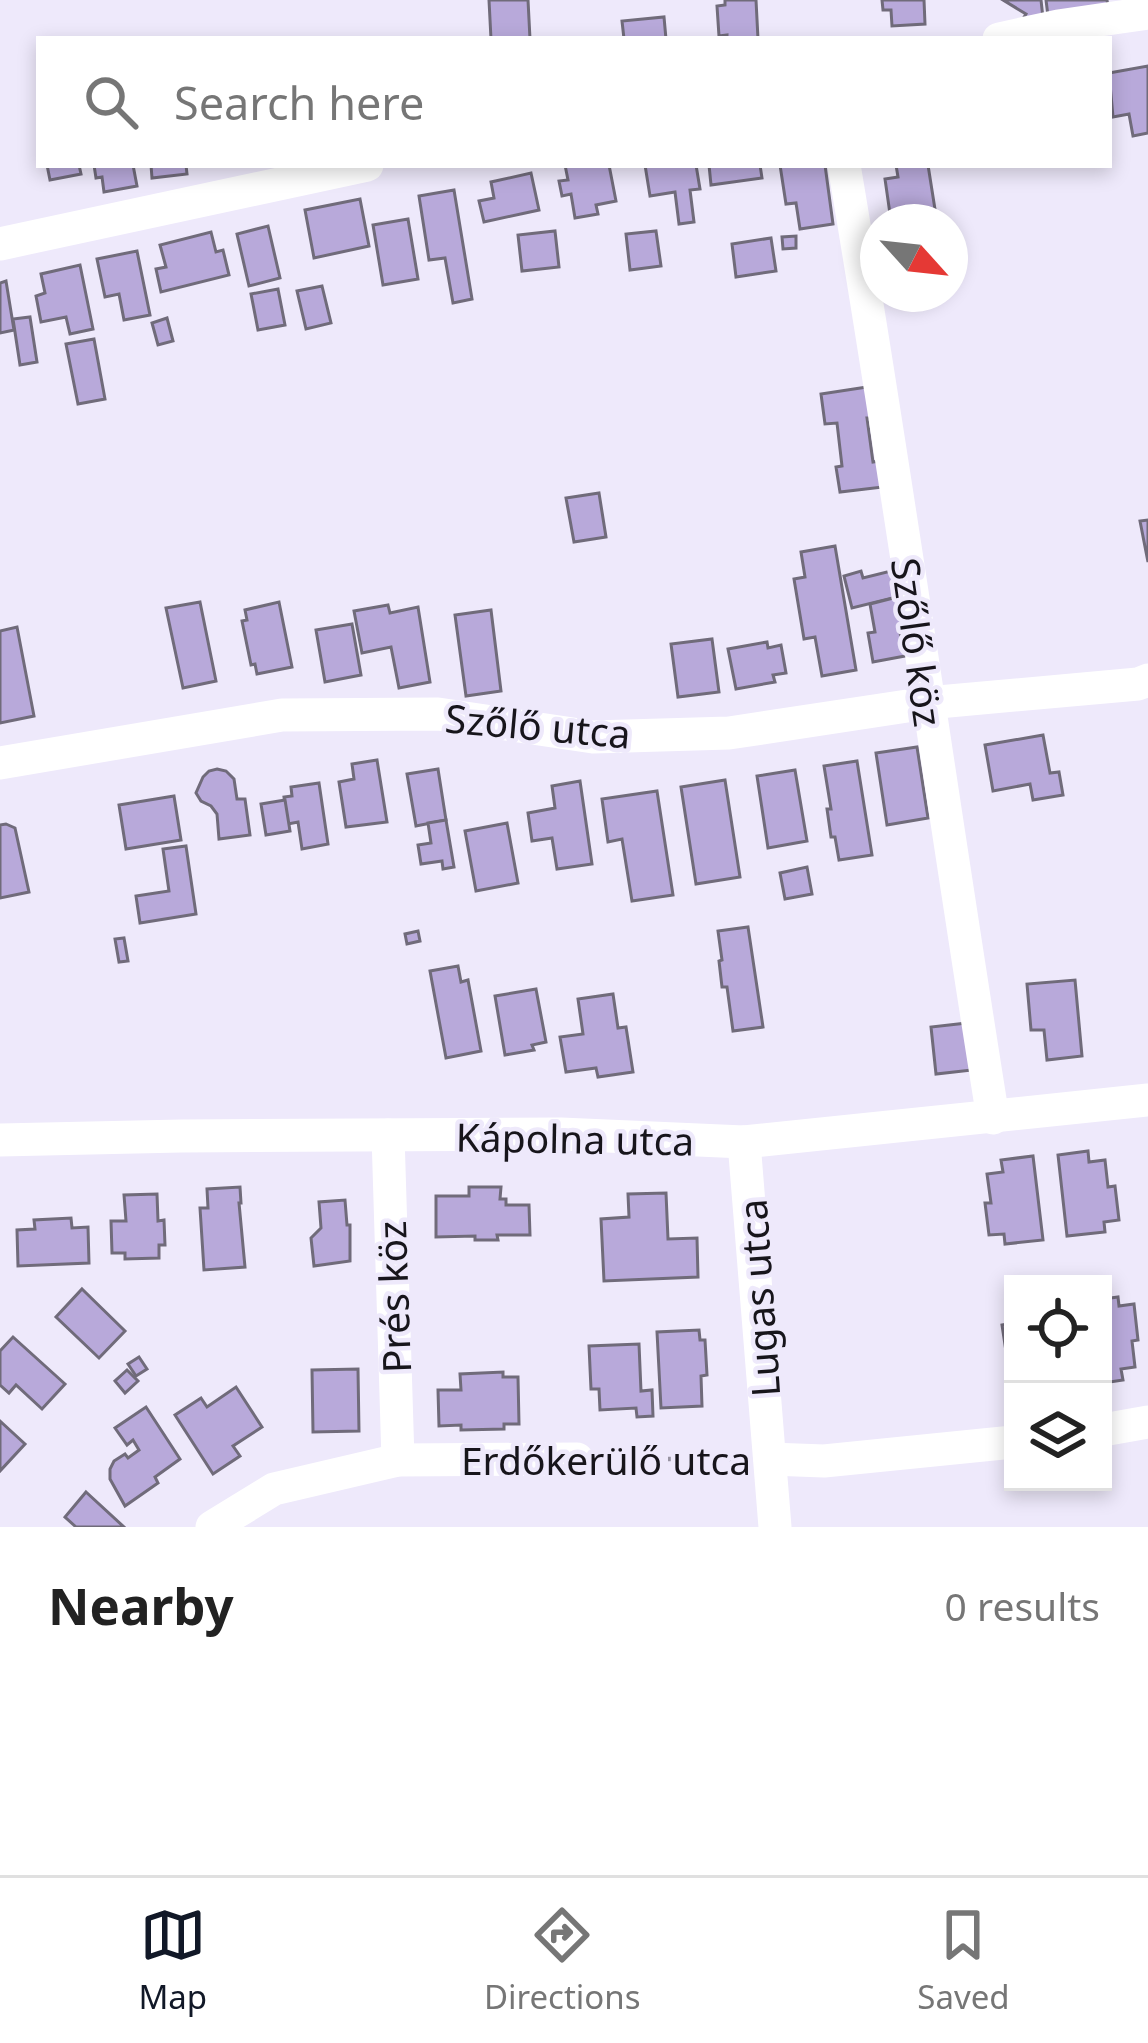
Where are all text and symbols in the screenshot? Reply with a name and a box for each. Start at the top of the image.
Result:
search box [36,36,1112,168]
icon: search [78,69,144,135]
text: Search here [174,72,424,133]
north arrow [860,204,968,312]
street label: Szőlő köz [880,554,956,730]
street label: Szőlő utca [443,690,633,760]
street label: Kápolna utca [455,1109,695,1167]
street label: Lugas utca [725,1197,791,1399]
street label: Prés köz [364,1220,422,1374]
map controls [1004,1275,1112,1491]
button: locate [1004,1275,1112,1383]
button: layers [1004,1383,1112,1491]
street label: Erdőkerülő utca [461,1433,751,1486]
text: Nearby [48,1570,234,1640]
text: 0 results [945,1579,1100,1632]
tab: Map [138,1902,207,2019]
tab: Directions [484,1902,641,2019]
tab: Saved [917,1902,1010,2019]

